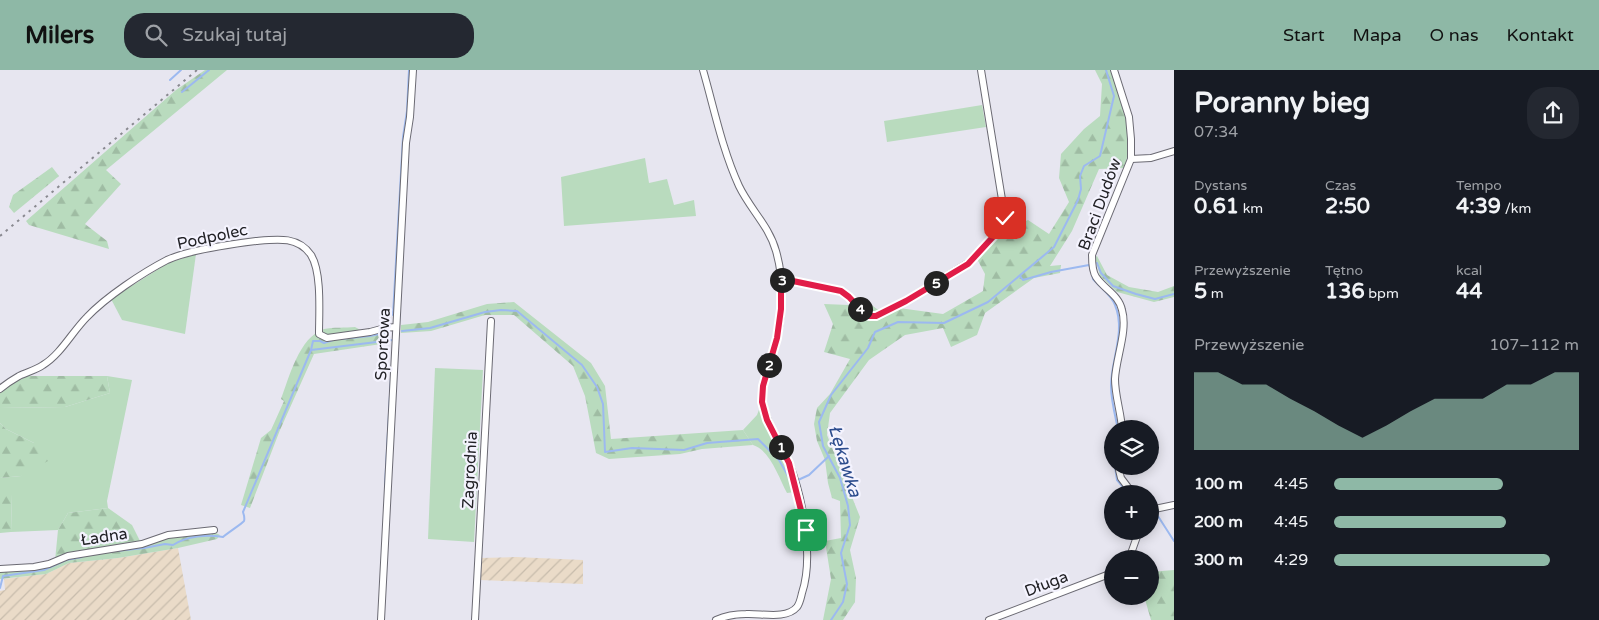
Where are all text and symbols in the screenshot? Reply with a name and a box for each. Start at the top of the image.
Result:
search box [124,13,474,58]
text: Milers [25,21,94,50]
icon: search [142,21,170,49]
text: Szukaj tutaj [182,24,287,46]
text: Start [1283,24,1325,46]
text: Mapa [1353,24,1402,46]
text: O nas [1430,24,1479,46]
text: Kontakt [1507,24,1574,46]
text: Poranny bieg [1194,86,1370,120]
button: share [1527,87,1579,139]
text: 07:34 [1194,122,1238,142]
street label: Braci Dudów [1074,155,1126,253]
text: Dystans [1194,177,1247,194]
text: Czas [1325,177,1356,194]
text: Tempo [1456,177,1502,194]
text: 0.61 [1194,194,1239,219]
text: 2:50 [1325,194,1370,219]
text: 4:39 [1456,194,1501,219]
pin [984,197,1026,239]
text: km [1239,200,1263,217]
text: /km [1501,200,1531,217]
icon: check [991,204,1019,232]
street label: Podpolec [175,220,249,254]
text: Przewyższenie [1194,262,1291,279]
text: Tętno [1325,262,1363,279]
text: kcal [1456,262,1482,279]
pin: 3 [770,268,794,292]
pin: 5 [924,270,948,296]
text: 3 [778,272,787,289]
text: 5 [932,275,941,292]
text: 5 [1194,279,1207,304]
text: 136 [1325,279,1365,304]
text: 44 [1456,279,1482,304]
text: m [1207,285,1224,302]
text: bpm [1365,285,1399,302]
pin: 4 [848,296,872,322]
text: 4 [856,301,865,318]
street label: Sportowa [371,307,395,381]
text: Przewyższenie [1194,335,1304,355]
text: 107–112 m [1489,335,1579,355]
pin: 2 [756,352,782,378]
text: 2 [765,357,774,374]
map controls [1104,420,1159,605]
button: layers [1104,420,1159,475]
water label: Łękawka [824,422,867,501]
street label: Zagrodnia [458,431,482,509]
pin: 1 [768,434,794,460]
text: 1 [777,439,786,456]
text: 100 m [1194,474,1243,494]
text: 4:45 [1274,474,1308,494]
button: + [1104,485,1159,540]
pin [785,509,827,551]
text: 200 m [1194,512,1243,532]
text: 4:45 [1274,512,1308,532]
icon: arrive [792,516,820,544]
street label: Ładna [79,523,129,551]
button: − [1104,550,1159,605]
text: 300 m [1194,550,1243,570]
text: 4:29 [1274,550,1308,570]
street label: Długa [1022,567,1071,601]

